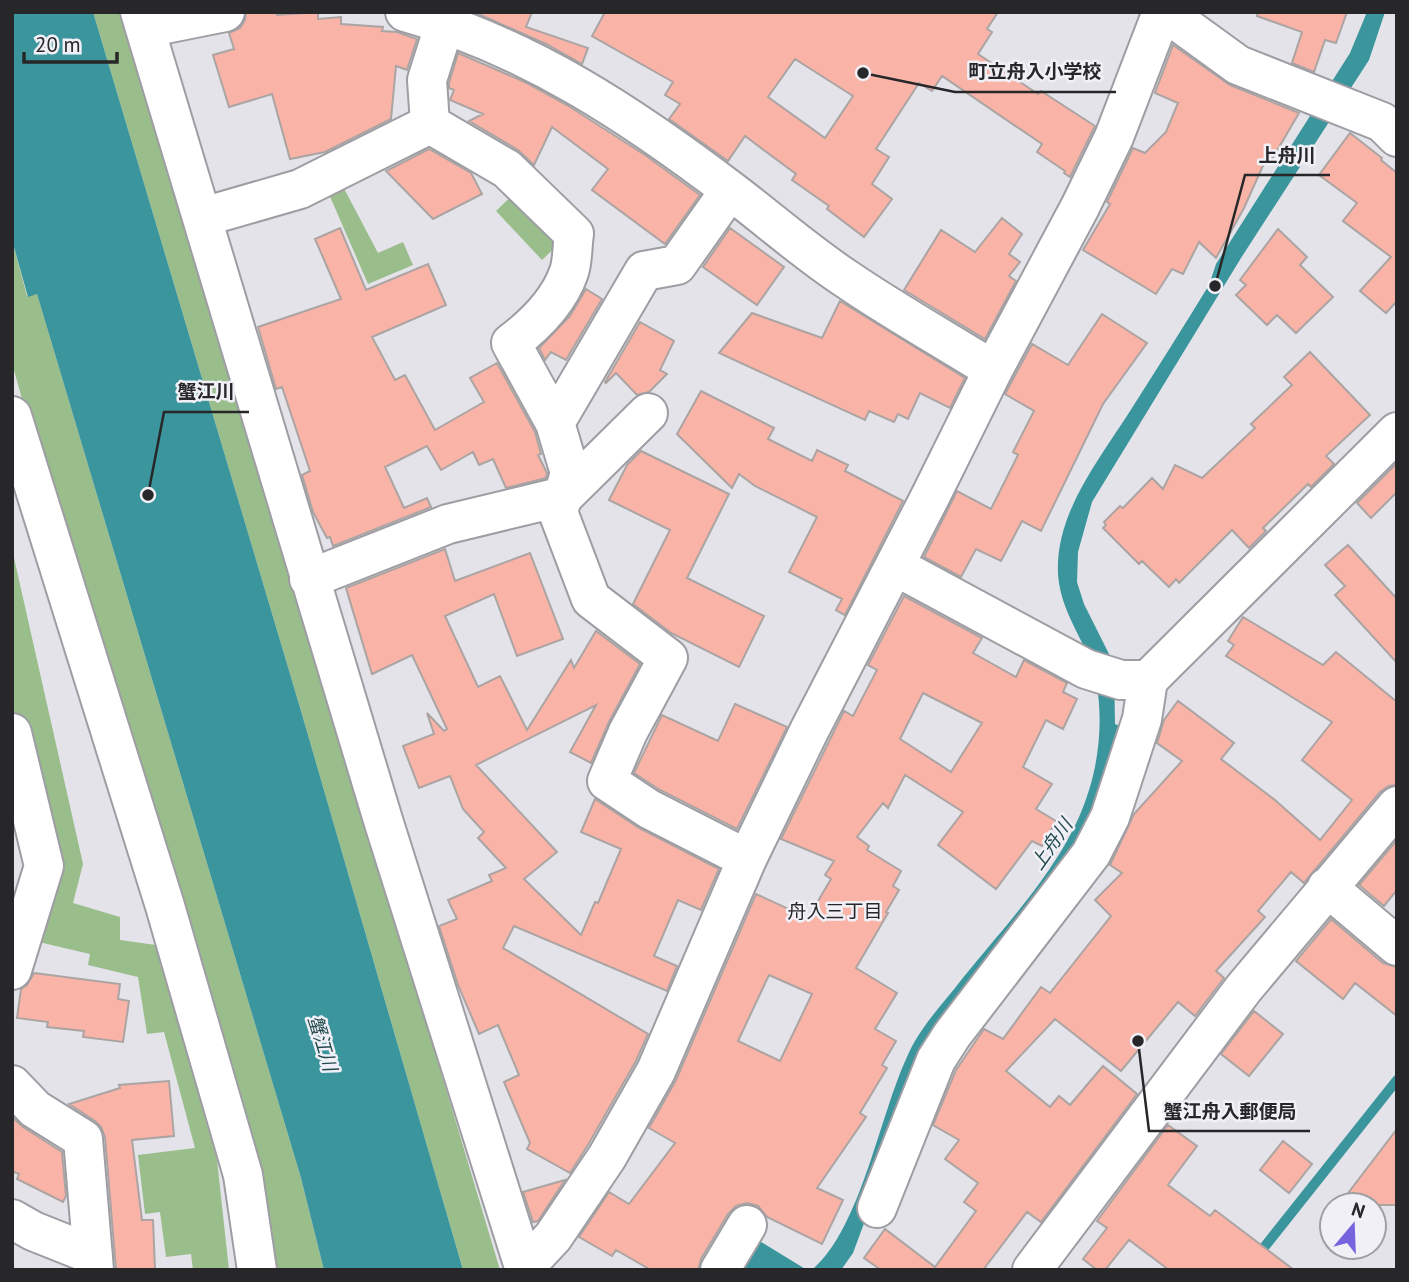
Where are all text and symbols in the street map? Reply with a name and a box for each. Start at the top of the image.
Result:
scale bar [24,21,117,65]
text: 20 m [35,31,81,58]
callout: 町立舟入小学校 [955,52,1116,92]
text: 町立舟入小学校 [968,59,1102,83]
callout: 上舟川 [1245,135,1330,175]
text: 上舟川 [1258,143,1316,167]
callout: 蟹江川 [164,372,249,412]
text: 蟹江川 [177,379,235,403]
water label: 上舟川 [1025,812,1078,874]
district label: 舟入三丁目 [787,899,883,923]
water label: 蟹江川 [303,1012,343,1076]
callout: 蟹江舟入郵便局 [1149,1091,1310,1131]
text: 蟹江舟入郵便局 [1163,1099,1297,1123]
north arrow [1318,1191,1388,1261]
text: N [1349,1197,1368,1223]

